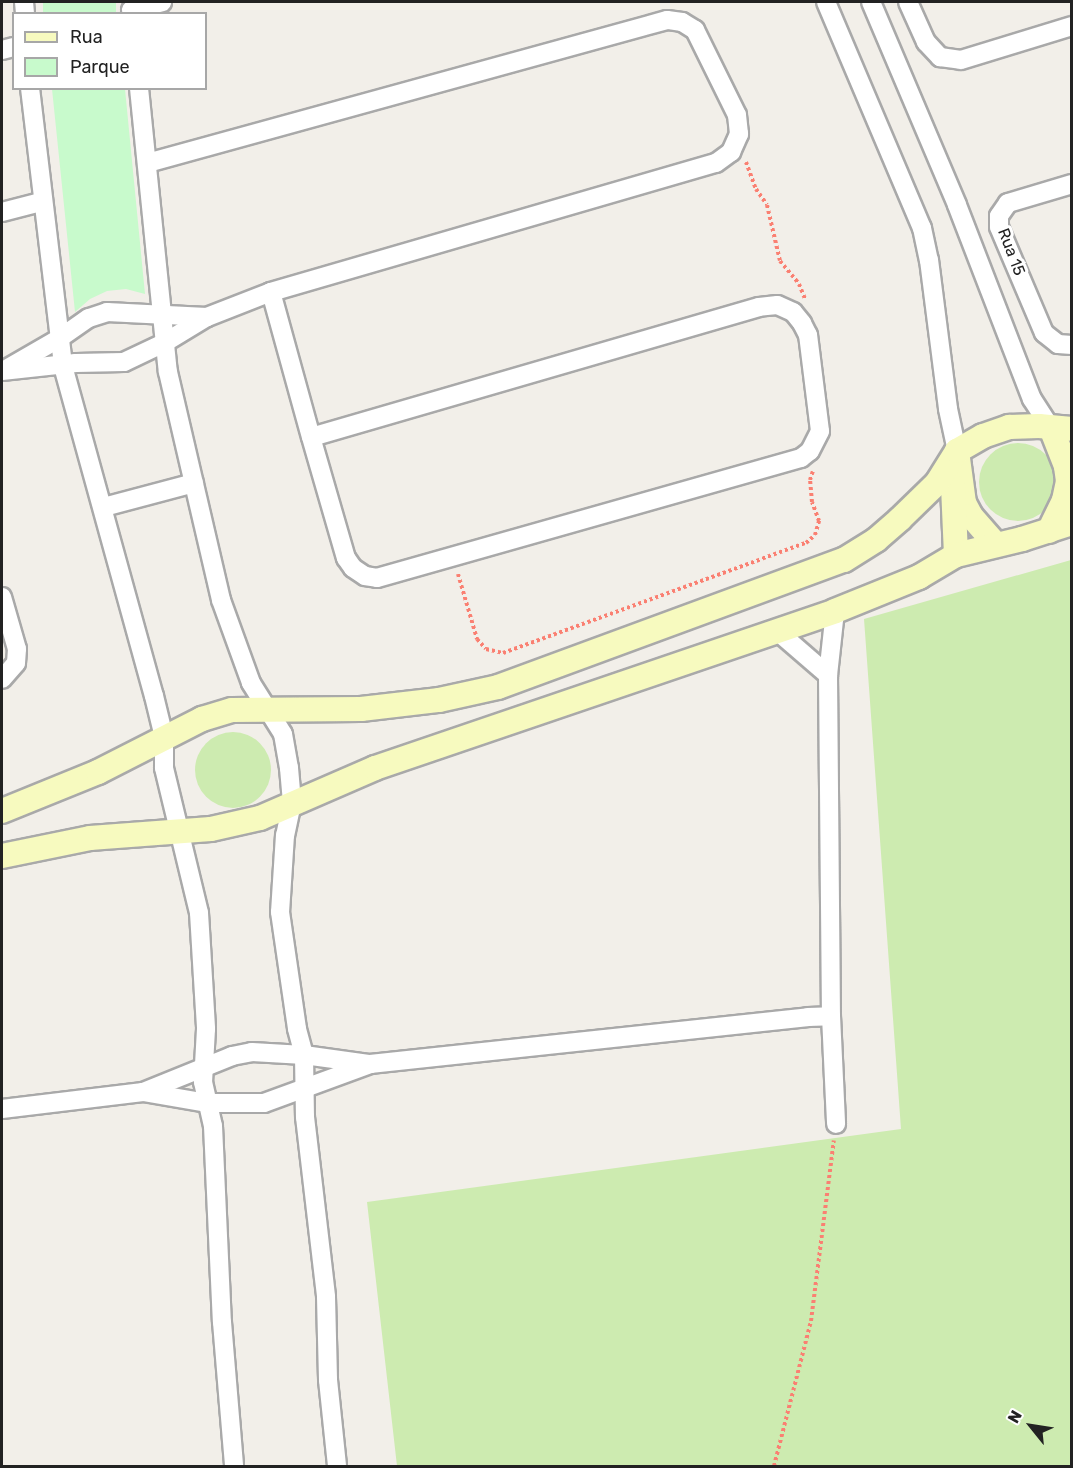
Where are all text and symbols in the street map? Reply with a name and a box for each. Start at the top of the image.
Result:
legend [12,12,207,90]
text: Rua [70,26,103,48]
text: Parque [70,56,130,78]
street label: Rua 15 [993,226,1029,278]
north arrow [1001,1396,1061,1456]
text: N [1004,1407,1026,1426]

